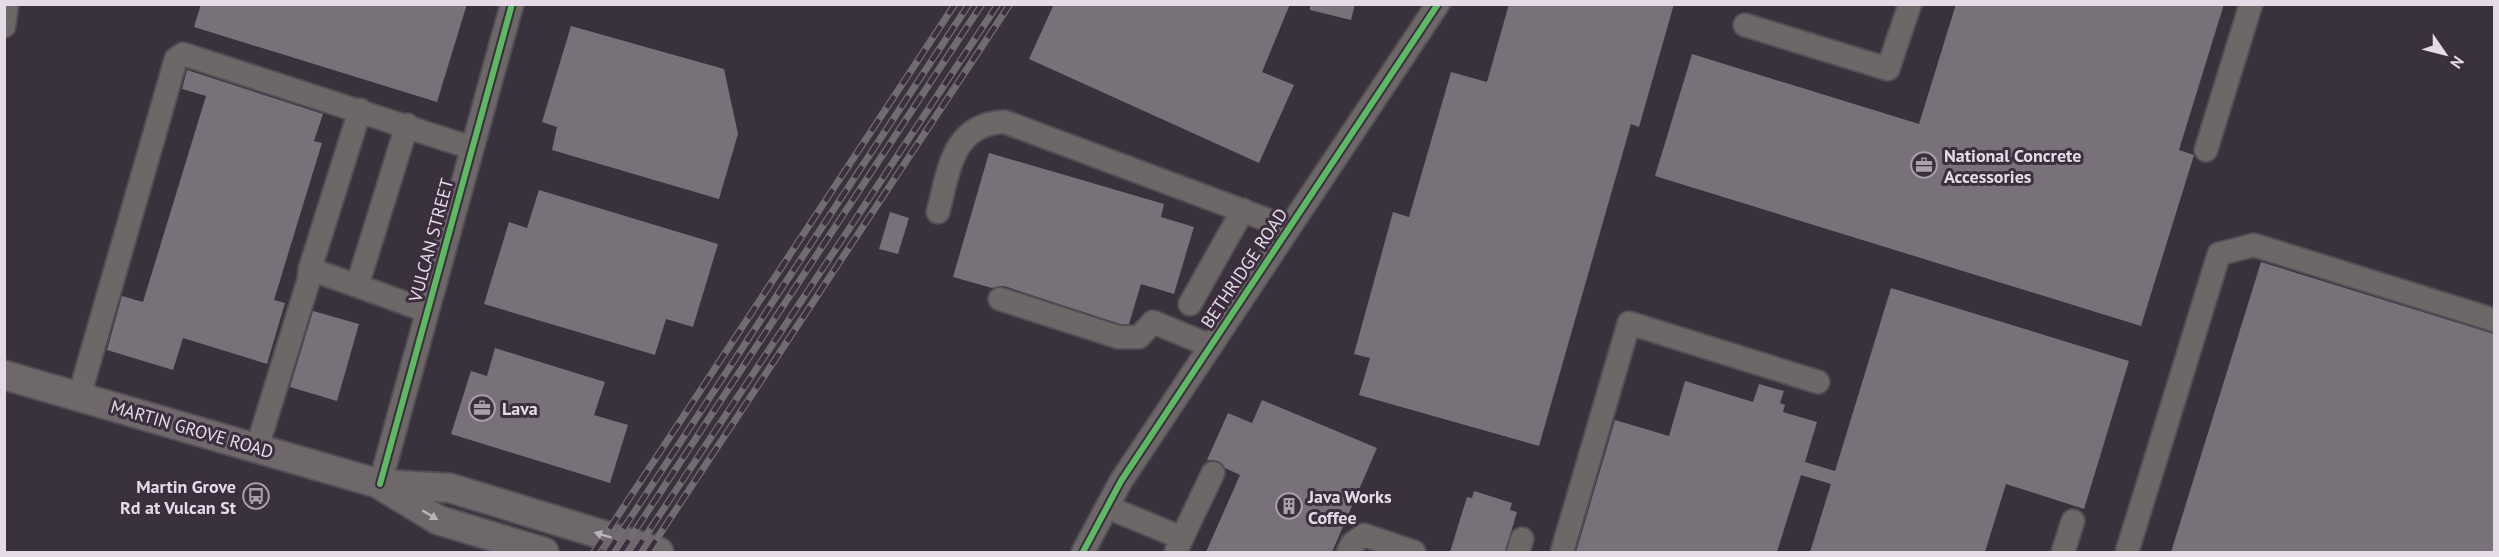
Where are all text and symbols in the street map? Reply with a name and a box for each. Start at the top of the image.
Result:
north arrow [2415,24,2475,84]
text: N [2446,53,2468,73]
place label: National Concrete Accessories [1944,144,2081,188]
office icon: National Concrete Accessories [1909,150,1939,180]
street label: VULCAN STREET [403,176,459,305]
street label: BETHRIDGE ROAD [1195,204,1293,332]
office icon: Lava [467,393,497,423]
street label: MARTIN GROVE ROAD [108,395,276,463]
place label: Lava [502,397,538,420]
place label: Martin Grove Rd at Vulcan St [120,475,237,519]
bus stop icon: Martin Grove Rd at Vulcan St [241,481,271,511]
place label: Java Works Coffee [1307,485,1392,529]
building icon: Java Works Coffee [1274,491,1304,521]
one-way arrow [422,509,438,520]
one-way arrow [594,530,612,539]

